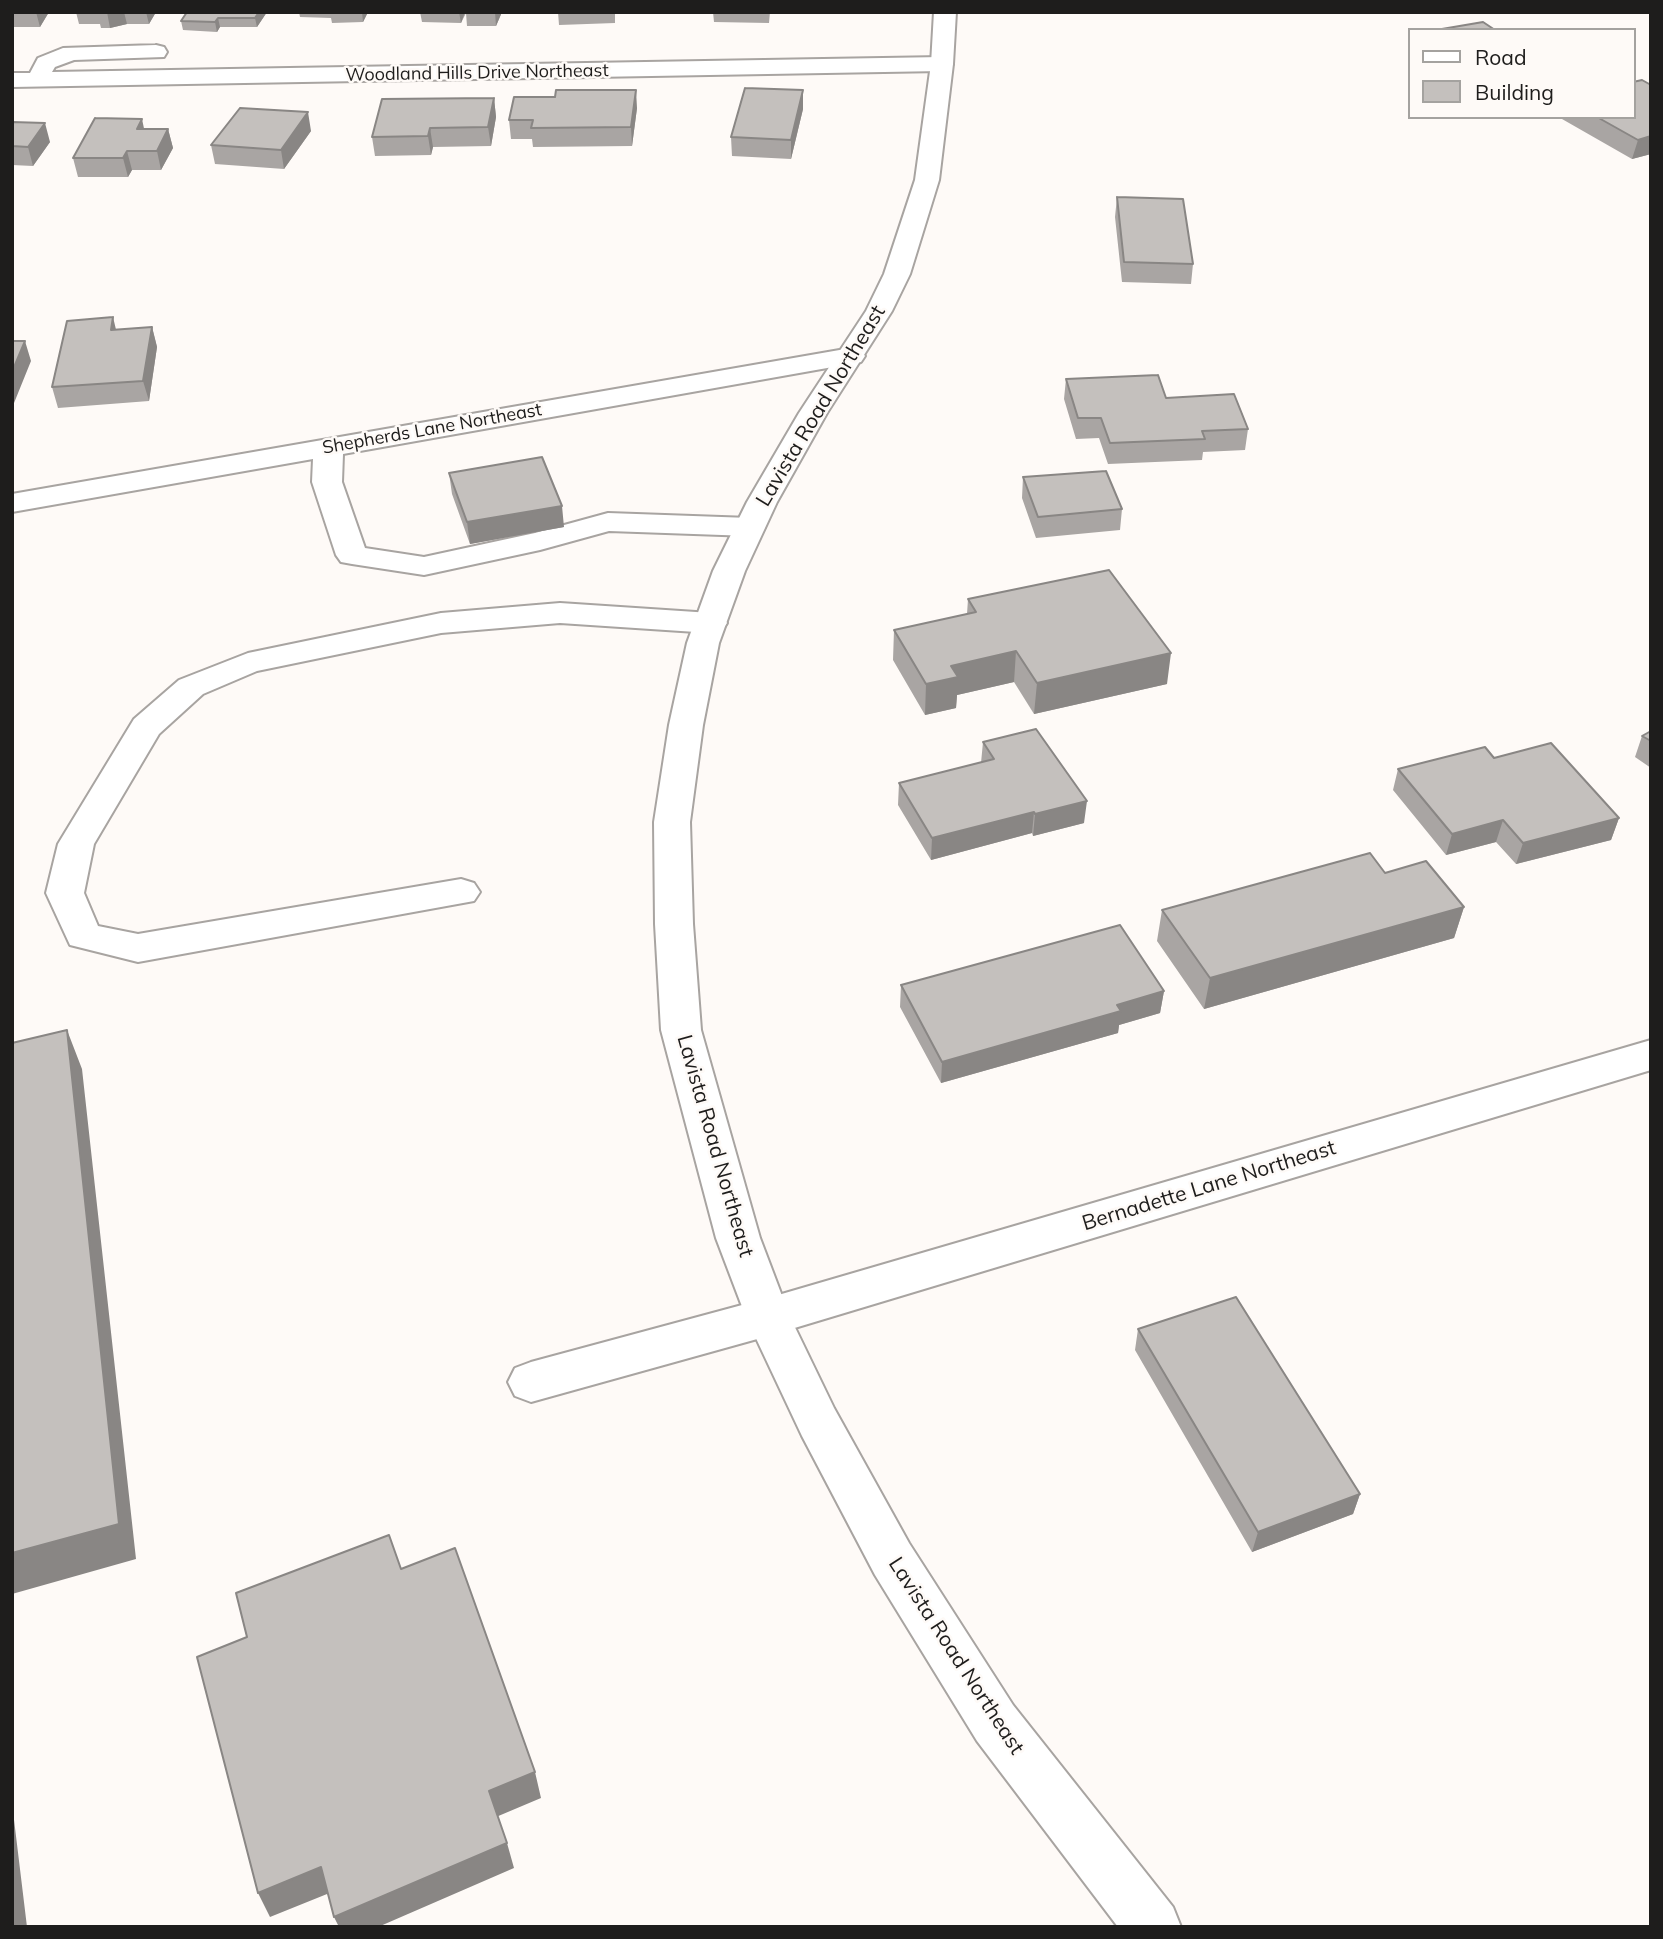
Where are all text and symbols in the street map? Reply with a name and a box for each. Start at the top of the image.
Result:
legend [1408,28,1635,119]
text: Road [1475,44,1526,70]
street label: Woodland Hills Drive Northeast [345,60,609,86]
text: Building [1475,79,1554,105]
street label: Lavista Road Northeast [751,301,891,511]
street label: Shepherds Lane Northeast [321,399,543,459]
street label: Lavista Road Northeast [671,1032,759,1260]
street label: Bernadette Lane Northeast [1079,1135,1339,1237]
street label: Lavista Road Northeast [883,1553,1029,1759]

